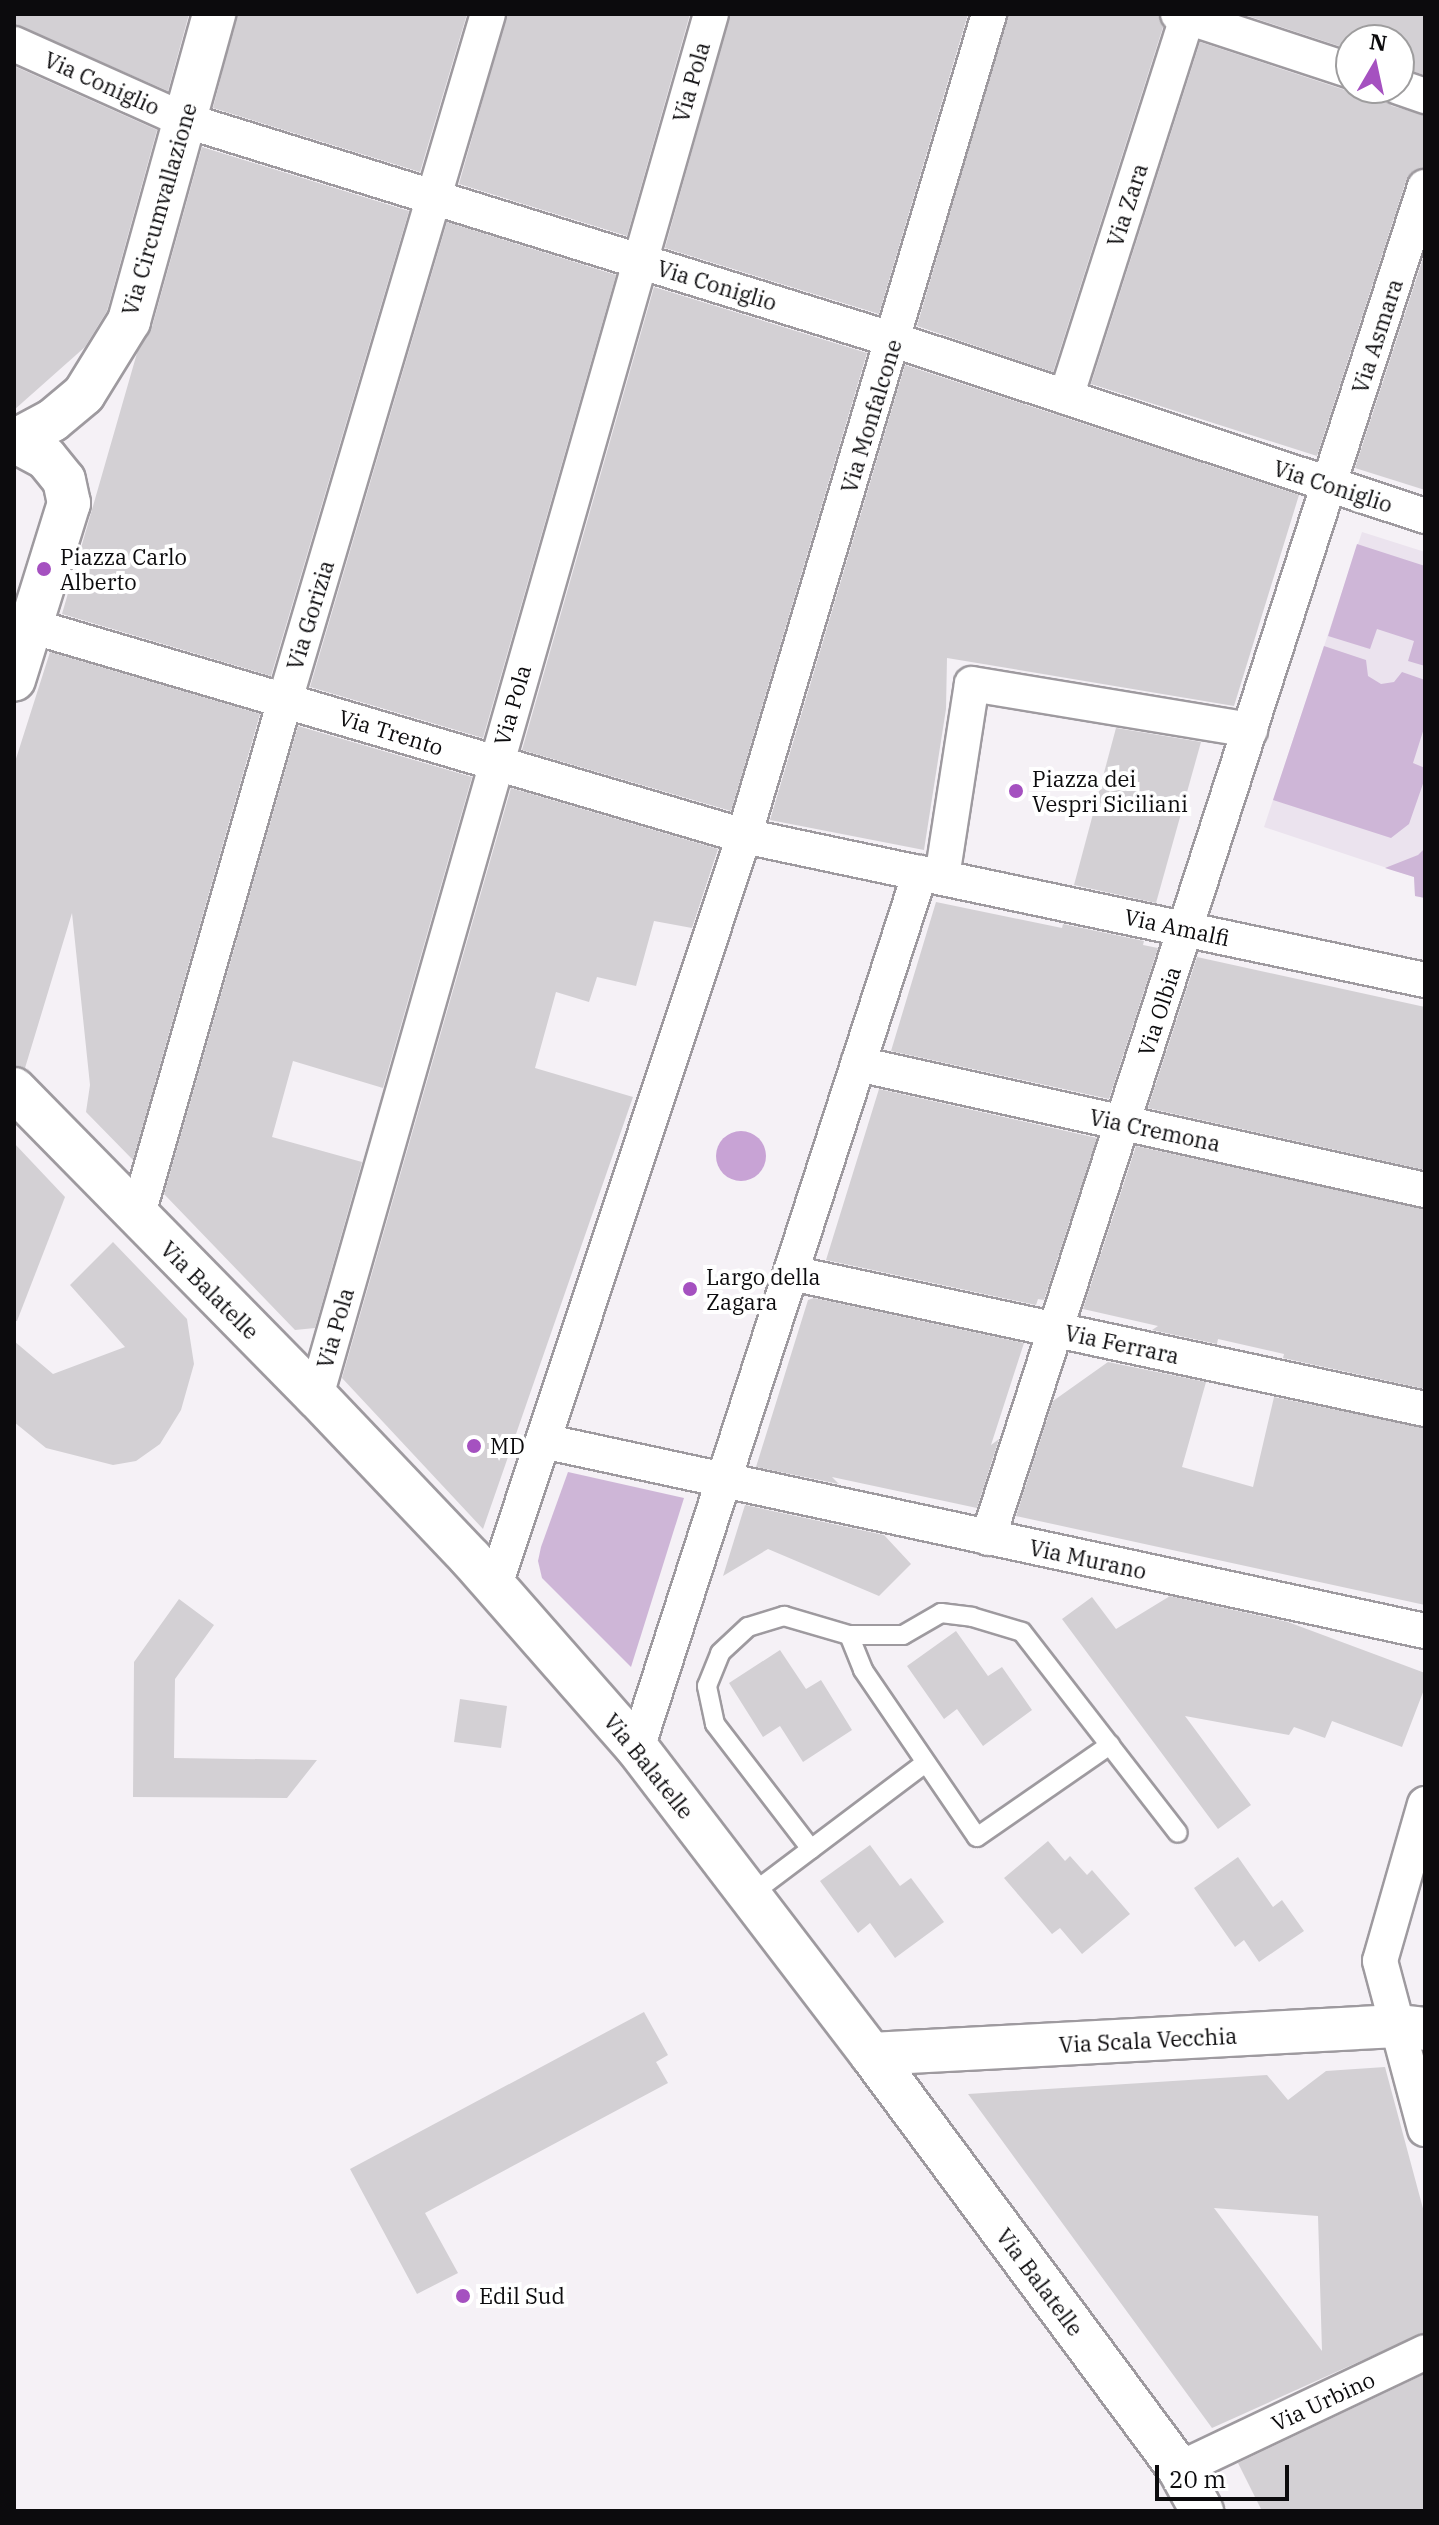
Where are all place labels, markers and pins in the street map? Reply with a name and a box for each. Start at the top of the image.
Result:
place label: Piazza Carlo Alberto [60,543,187,594]
marker: Piazza Carlo Alberto [35,560,53,578]
place label: Piazza dei Vespri Siciliani [1032,765,1188,816]
marker: Piazza dei Vespri Siciliani [1007,782,1025,800]
place label: Largo della Zagara [706,1263,821,1314]
marker: Largo della Zagara [681,1280,699,1298]
place label: MD [490,1433,525,1459]
marker: MD [465,1437,483,1455]
place label: Edil Sud [479,2283,565,2309]
marker: Edil Sud [454,2287,472,2305]

